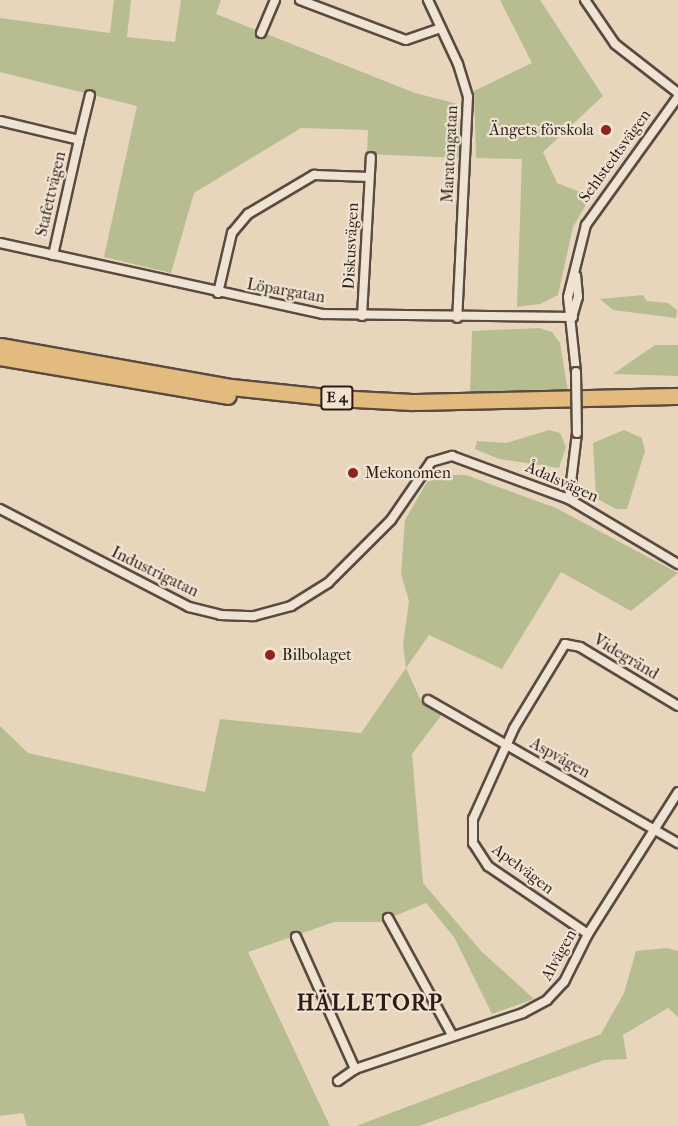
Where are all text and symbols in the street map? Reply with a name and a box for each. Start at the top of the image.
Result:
street label: Maratongatan [438,105,462,203]
street label: Sehlstedtsvägen [575,106,655,206]
place label: Ängets förskola [489,120,594,140]
marker: Ängets förskola [599,123,613,137]
street label: Stafettvägen [32,150,70,238]
street label: Diskusvägen [339,202,363,290]
street label: Löpargatan [245,275,327,307]
road number: E 4 [319,386,355,410]
street label: Ådalsvägen [523,457,601,507]
place label: Mekonomen [365,463,451,483]
marker: Mekonomen [346,466,360,480]
street label: Industrigatan [108,543,202,601]
street label: Videgränd [590,630,662,684]
place label: Bilbolaget [282,645,352,665]
marker: Bilbolaget [263,648,277,662]
street label: Aspvägen [527,734,593,782]
street label: Apelvägen [488,840,558,898]
street label: Alvägen [537,926,581,984]
district label: HÄLLETORP [297,991,443,1017]

